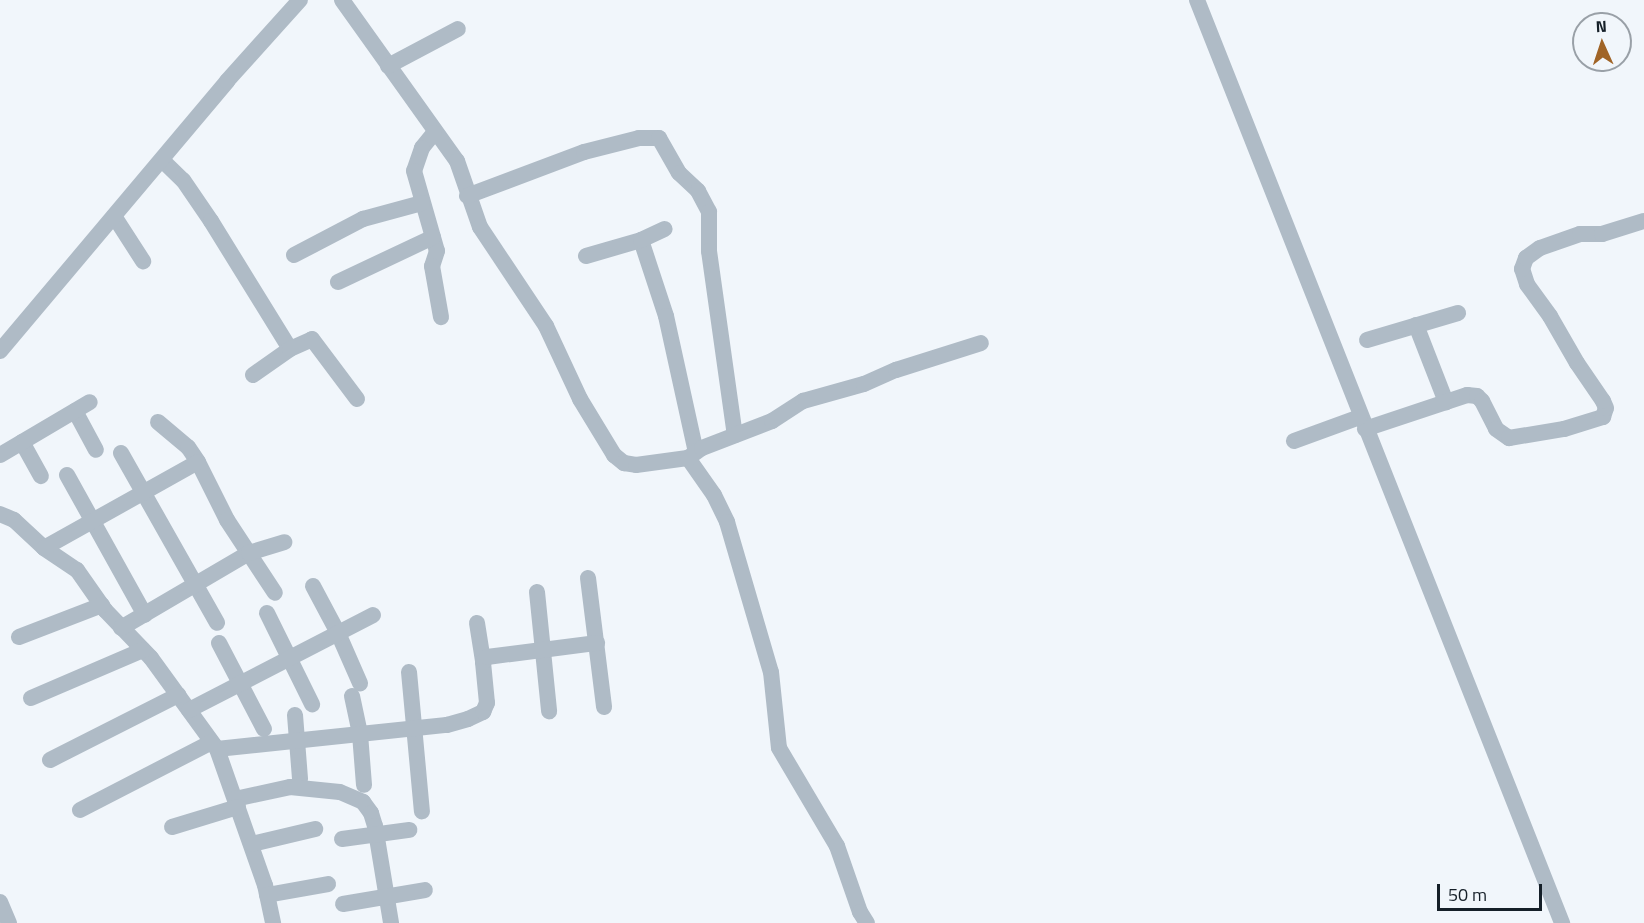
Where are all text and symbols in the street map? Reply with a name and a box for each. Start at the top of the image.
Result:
north arrow [1572,12,1632,72]
text: N [1595,14,1607,38]
scale bar [1440,872,1545,910]
text: 50 m [1448,881,1487,908]

